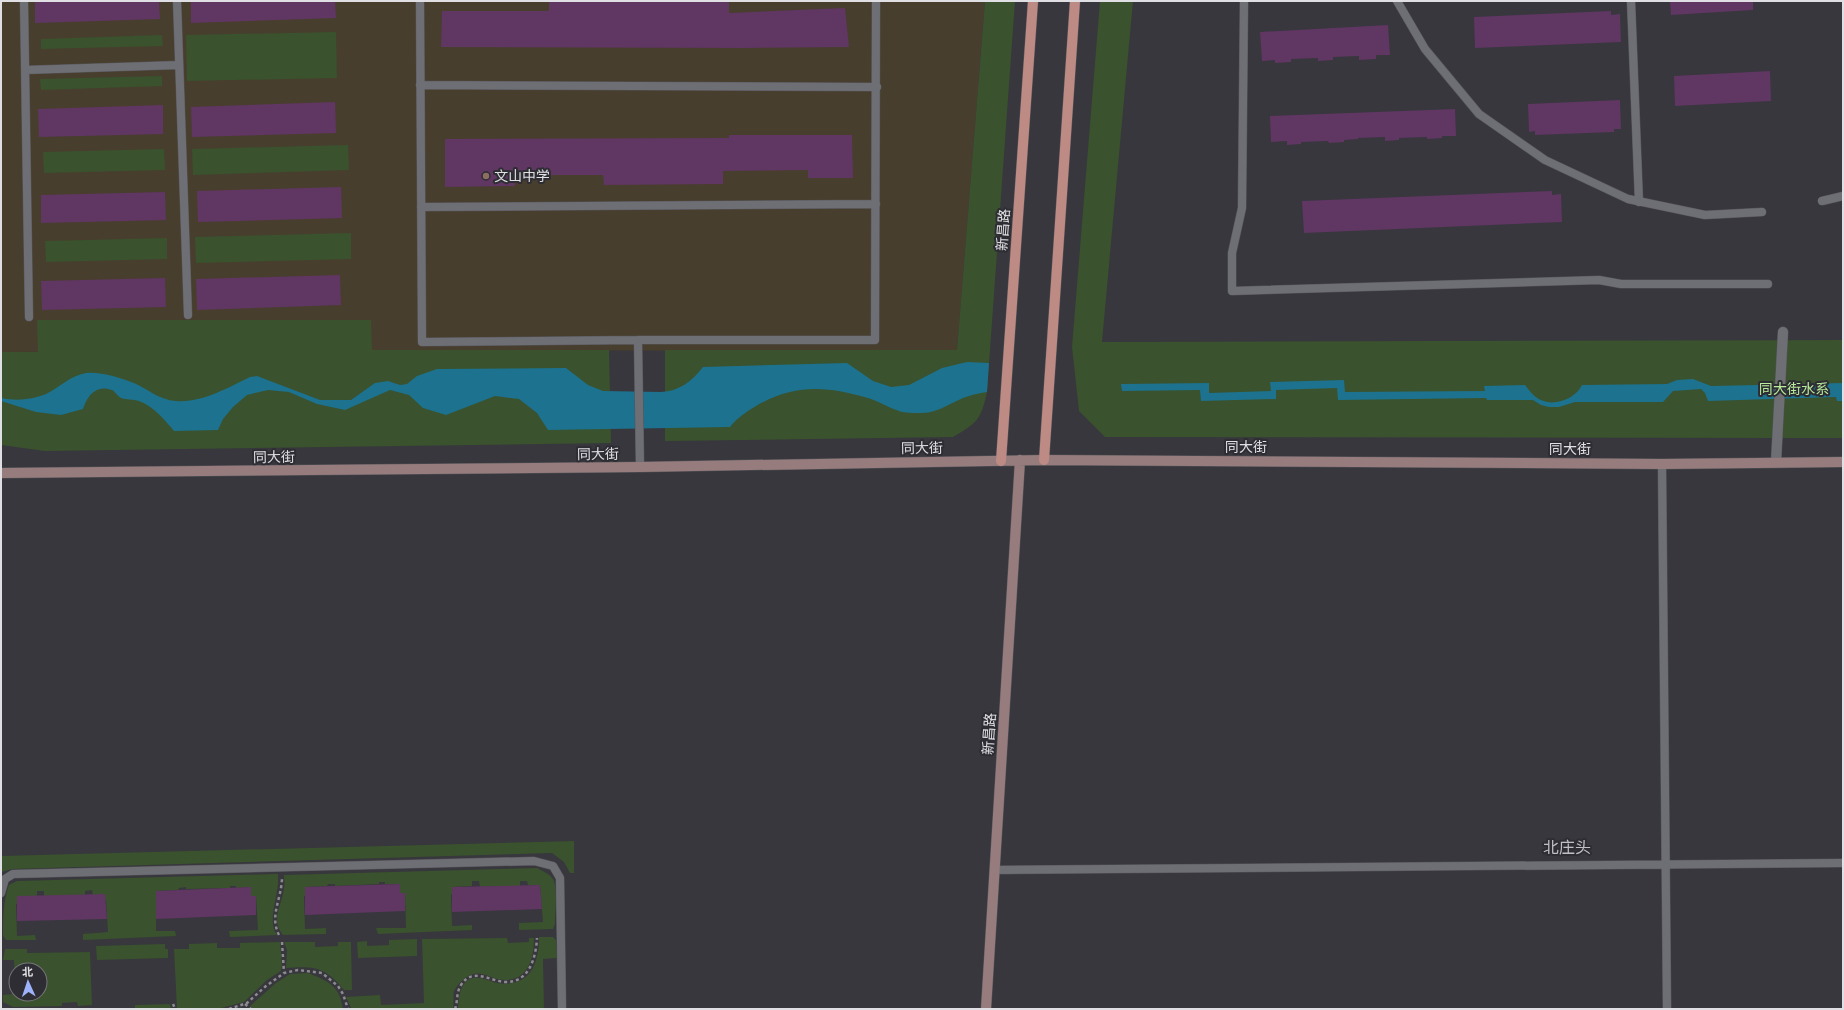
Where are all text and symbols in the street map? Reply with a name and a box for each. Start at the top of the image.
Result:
place label: 文山中学 [494,168,550,184]
marker: 文山中学 [481,171,491,181]
street label: 新昌路 [994,208,1012,252]
park label: 同大街水系 [1759,381,1829,397]
street label: 同大街 [1225,439,1267,455]
street label: 同大街 [901,440,943,456]
street label: 同大街 [1549,441,1591,457]
street label: 同大街 [577,446,619,462]
street label: 同大街 [253,449,295,465]
street label: 新昌路 [980,712,998,756]
district label: 北庄头 [1543,838,1591,857]
north arrow [8,962,48,1002]
text: 北 [22,966,33,979]

